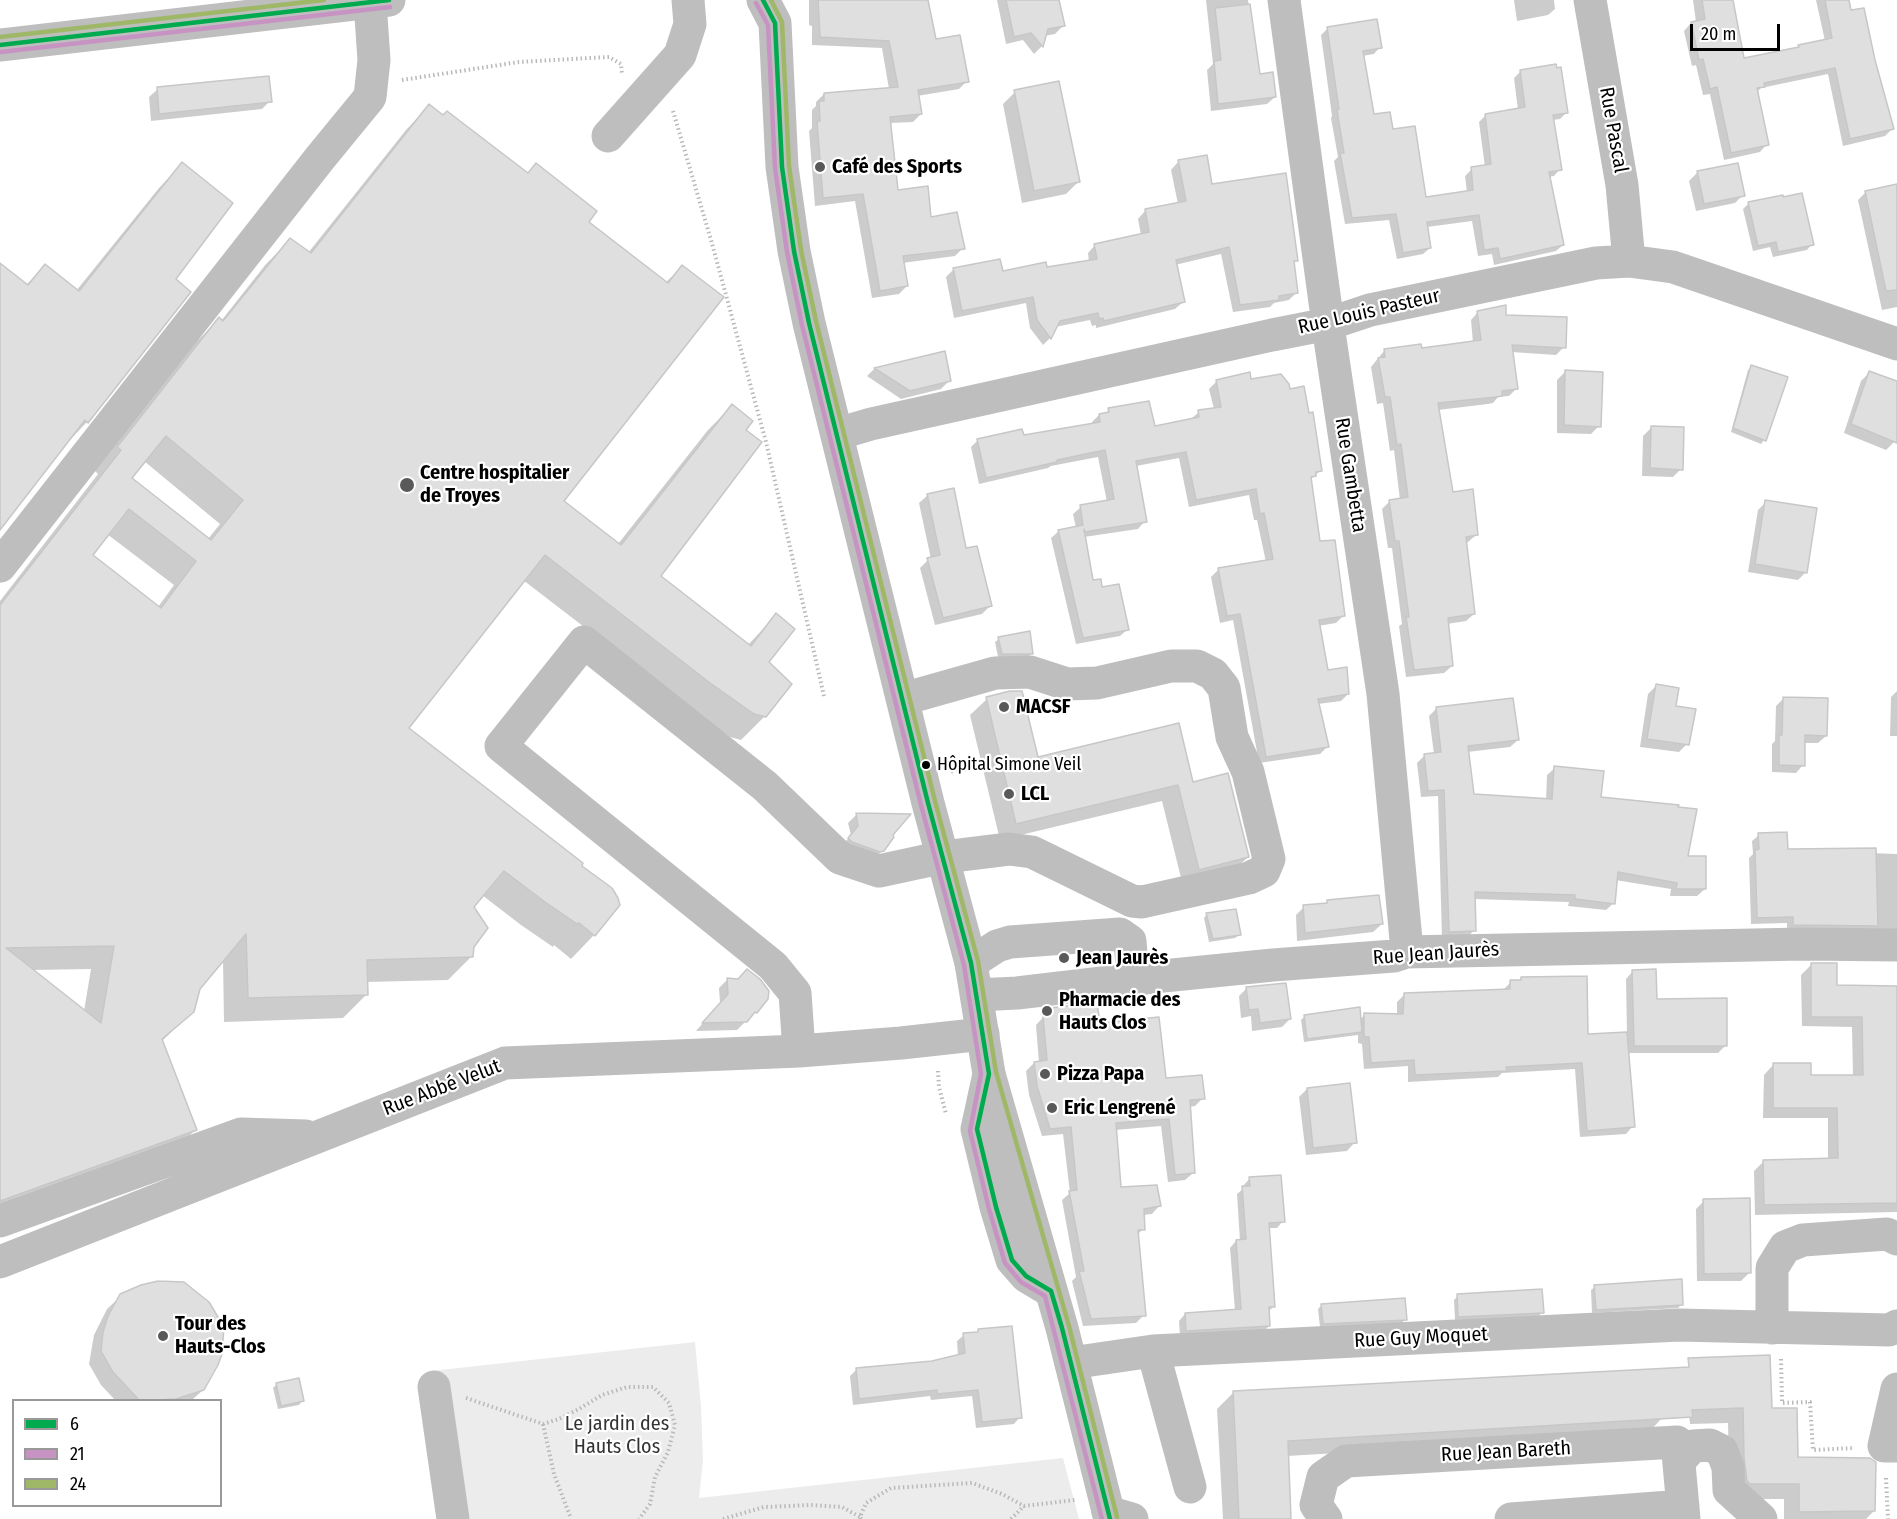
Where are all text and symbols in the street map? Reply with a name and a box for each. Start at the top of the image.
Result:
scale bar [1693,12,1783,50]
text: 20 m [1701,23,1736,45]
street label: Rue Pascal [1594,85,1632,175]
place label: Café des Sports [832,155,962,179]
marker: Café des Sports [813,160,827,174]
street label: Rue Louis Pasteur [1296,284,1442,340]
street label: Rue Gambetta [1329,416,1371,534]
place label: Centre hospitalier de Troyes [420,461,569,508]
marker: Centre hospitalier de Troyes [398,476,416,494]
place label: MACSF [1016,695,1071,719]
marker: MACSF [997,700,1011,714]
place label: Hôpital Simone Veil [937,754,1081,776]
marker: Hôpital Simone Veil [920,759,932,771]
place label: LCL [1021,782,1049,806]
marker: LCL [1002,787,1016,801]
street label: Rue Jean Jaurès [1372,938,1500,970]
place label: Jean Jaurès [1076,946,1168,970]
marker: Jean Jaurès [1057,951,1071,965]
place label: Pharmacie des Hauts Clos [1059,988,1180,1035]
marker: Pharmacie des Hauts Clos [1040,1004,1054,1018]
street label: Rue Abbé Velut [380,1055,504,1121]
place label: Pizza Papa [1057,1062,1144,1086]
marker: Pizza Papa [1038,1067,1052,1081]
place label: Eric Lengrené [1064,1096,1176,1120]
marker: Eric Lengrené [1045,1101,1059,1115]
place label: Tour des Hauts-Clos [175,1312,266,1359]
street label: Rue Guy Moquet [1354,1323,1488,1353]
marker: Tour des Hauts-Clos [156,1329,170,1343]
legend [12,1399,222,1507]
park label: Le jardin des Hauts Clos [565,1412,669,1459]
text: 6 [70,1413,79,1435]
street label: Rue Jean Bareth [1440,1437,1572,1467]
text: 21 [70,1443,85,1465]
text: 24 [70,1473,86,1495]

